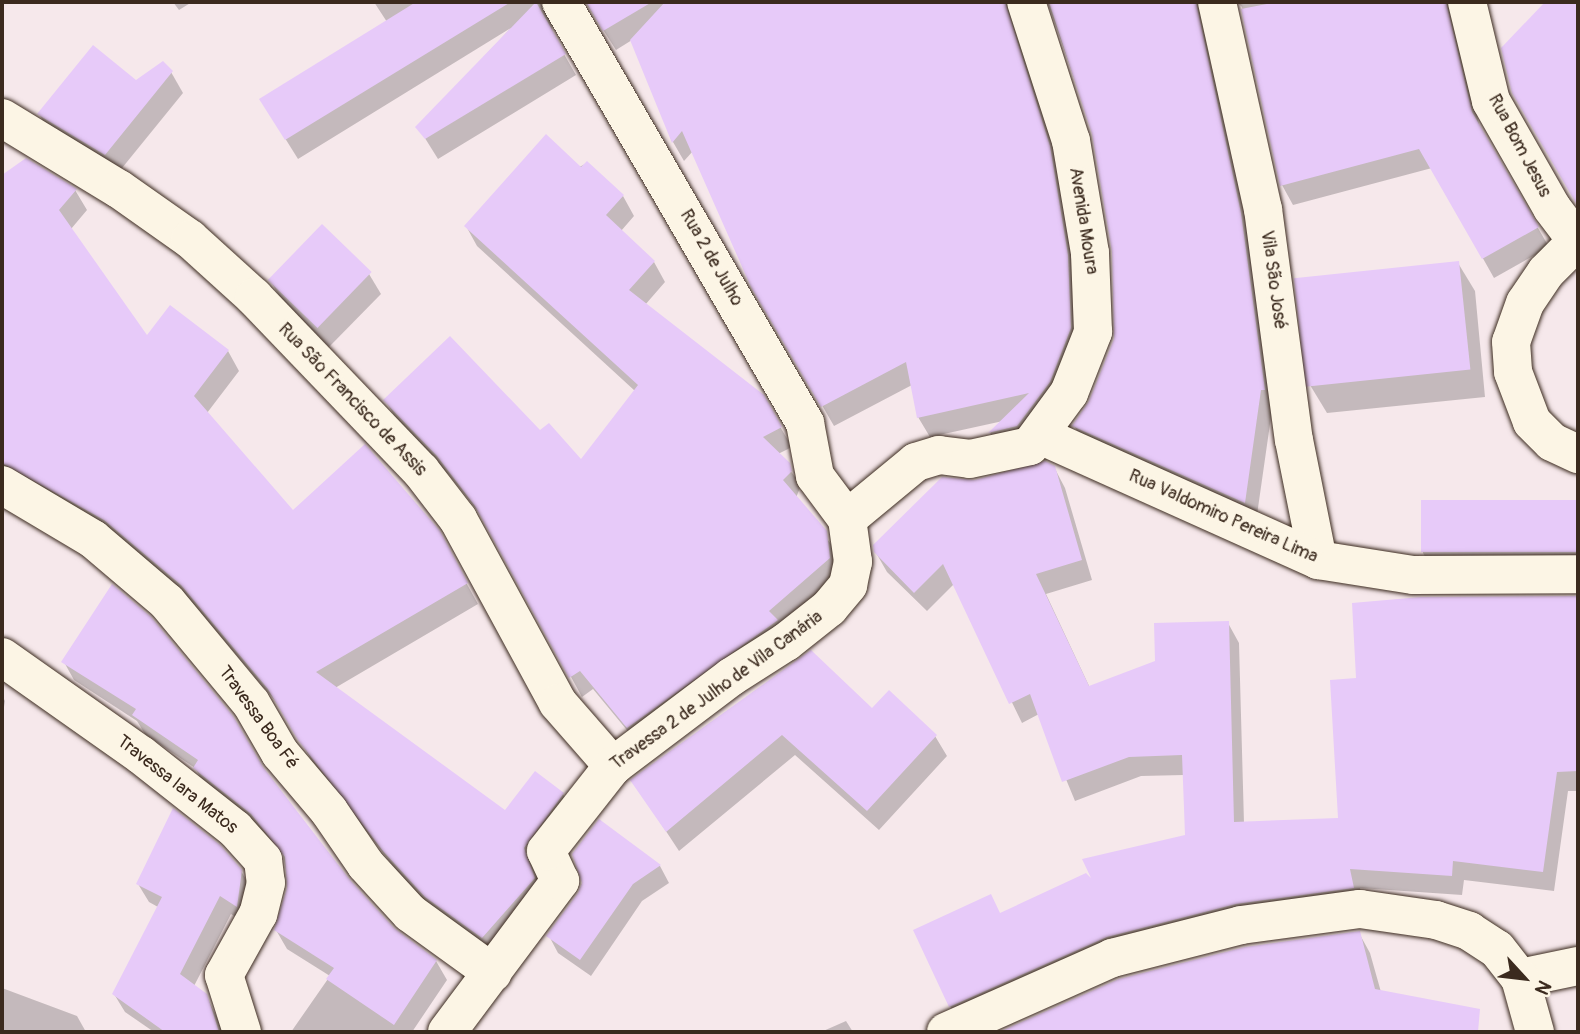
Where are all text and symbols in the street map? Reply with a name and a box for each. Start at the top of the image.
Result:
street label: Rua Bom Jesus [1483,91,1555,201]
street label: Avenida Moura [1064,166,1102,276]
street label: Rua 2 de Julho [675,206,747,310]
street label: Vila São José [1255,229,1291,331]
street label: Rua São Francisco de Assis [273,319,431,481]
street label: Rua Valdomiro Pereira Lima [1125,466,1321,568]
street label: Travessa 2 de Julho de Vila Canária [607,607,827,775]
street label: Travessa Boa Fé [213,662,303,774]
street label: Travessa Iara Matos [112,731,242,839]
north arrow [1489,943,1559,1013]
text: N [1529,976,1556,999]

